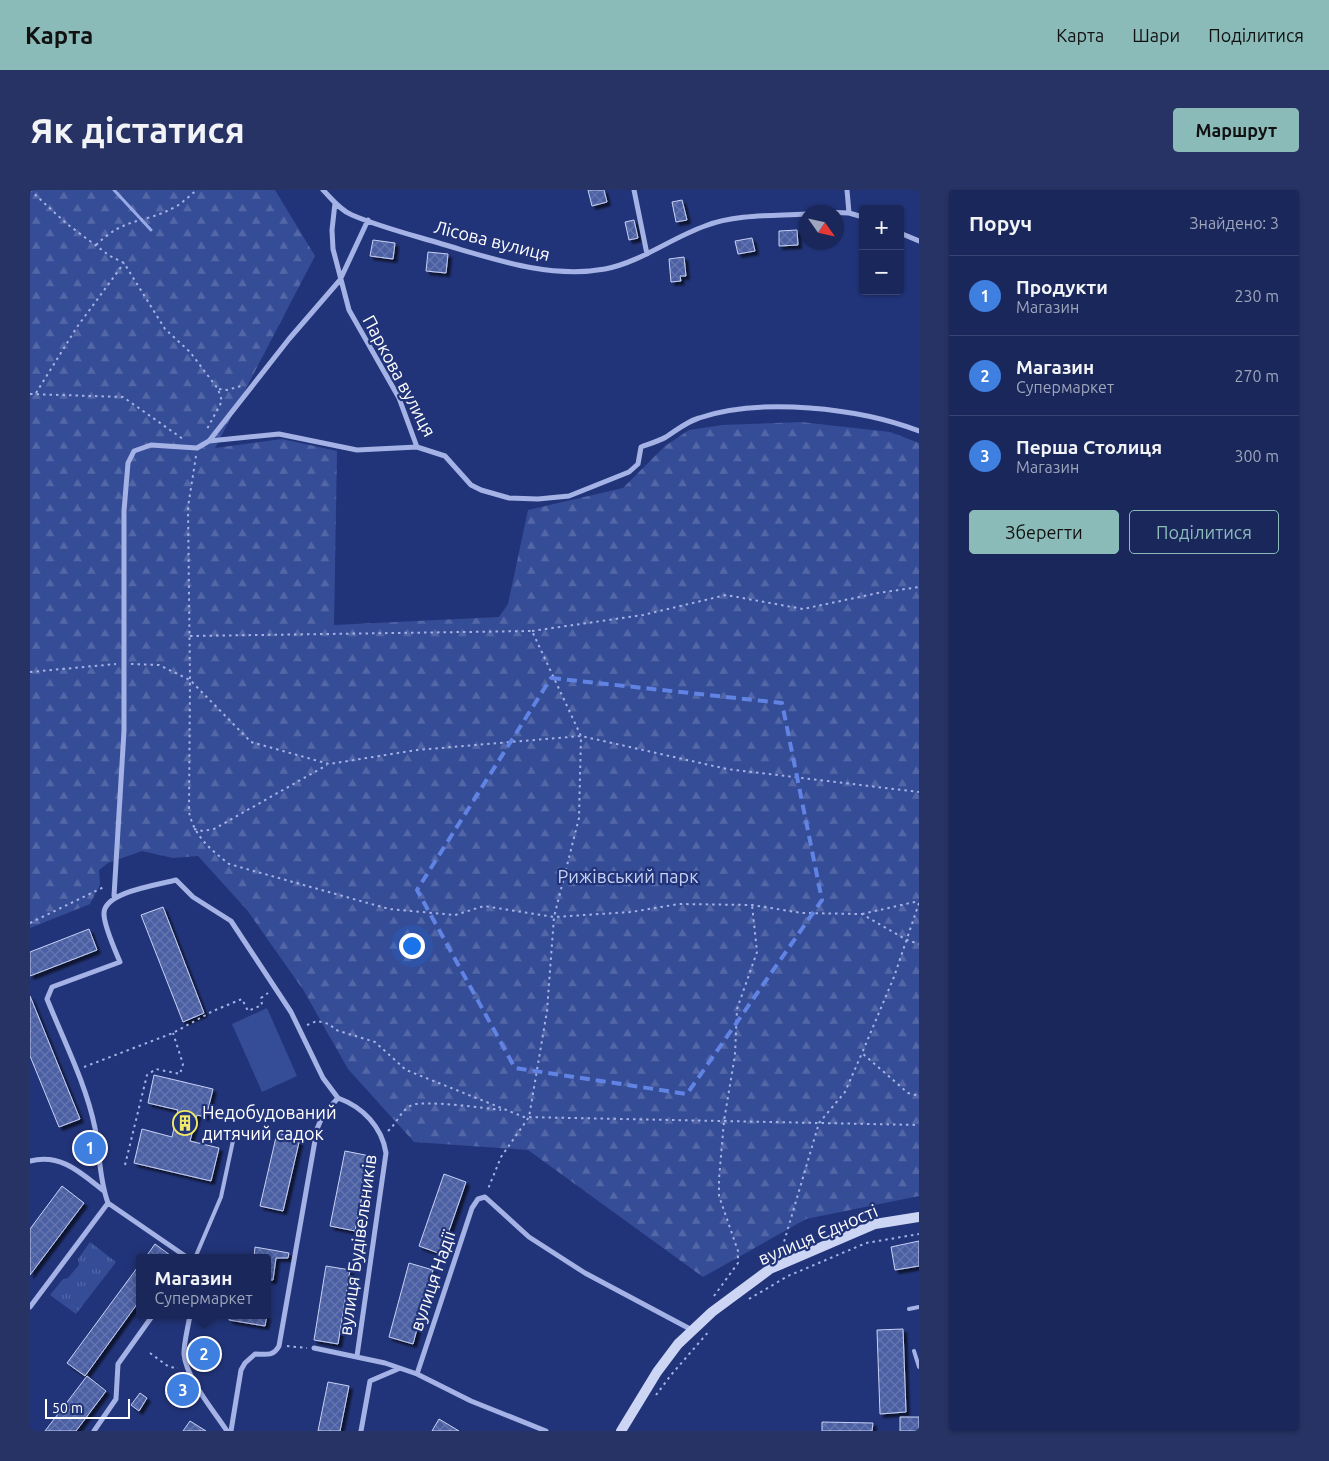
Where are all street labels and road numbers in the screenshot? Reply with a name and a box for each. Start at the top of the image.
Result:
street label: Лісова вулиця [432,216,552,264]
street label: Паркова вулиця [359,311,440,440]
street label: вулиця Будівельників [334,1153,380,1337]
street label: вулиця Єдності [755,1200,880,1268]
street label: вулиця Надії [406,1227,459,1334]

